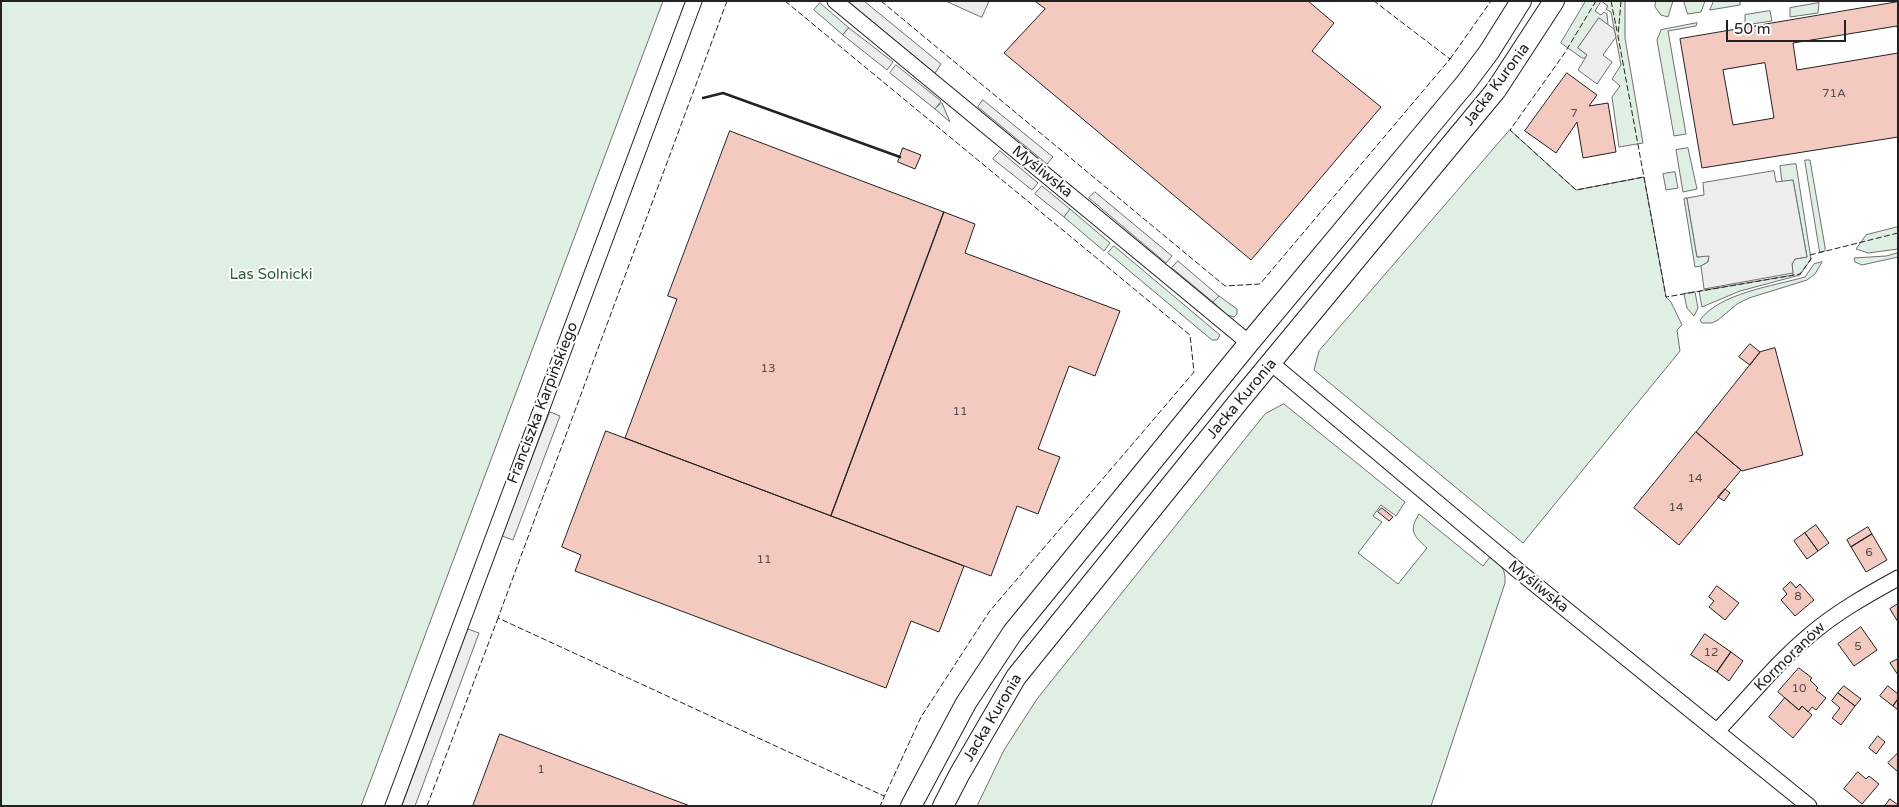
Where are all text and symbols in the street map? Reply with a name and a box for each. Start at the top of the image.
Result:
scale bar [1729,10,1849,42]
text: 50 m [1734,20,1771,38]
street label: Jacka Kuronia [1460,40,1534,130]
house number: 71A [1822,87,1846,101]
house number: 7 [1570,107,1578,121]
street label: Myśliwska [1008,142,1076,202]
park label: Las Solnicki [229,266,313,284]
street label: Franciszka Karpińskiego [504,320,582,486]
street label: Jacka Kuronia [1203,355,1281,443]
house number: 13 [760,362,776,376]
house number: 11 [952,405,968,419]
house number: 14 [1687,472,1703,486]
house number: 14 [1668,501,1684,515]
house number: 6 [1865,546,1873,560]
house number: 11 [756,553,772,567]
street label: Myśliwska [1504,557,1572,617]
house number: 8 [1794,590,1802,604]
street label: Kormoranów [1751,619,1829,695]
house number: 5 [1854,640,1862,654]
house number: 12 [1703,646,1719,660]
street label: Jacka Kuronia [960,671,1026,765]
house number: 10 [1791,682,1807,696]
house number: 1 [537,763,545,777]

